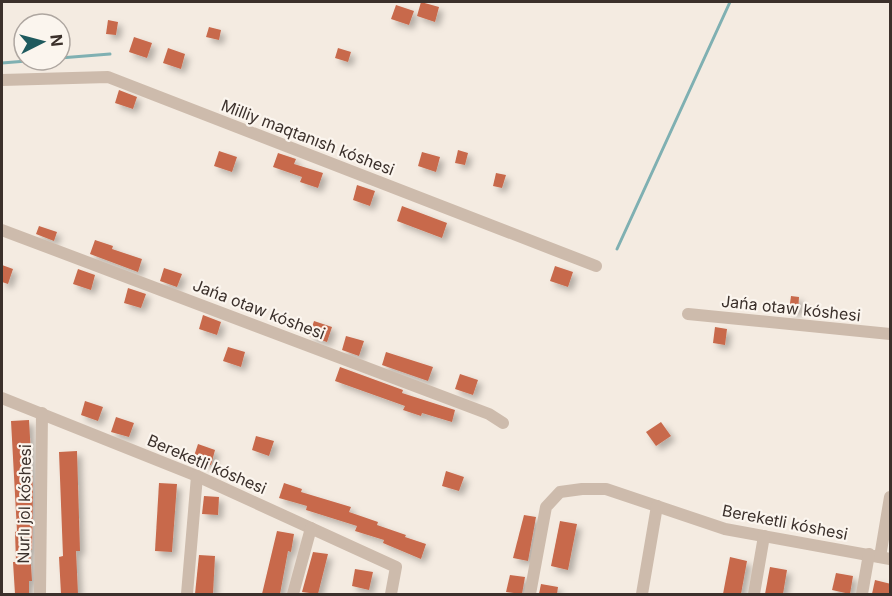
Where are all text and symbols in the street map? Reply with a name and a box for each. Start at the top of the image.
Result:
north arrow [12,12,72,72]
text: N [46,33,68,48]
street label: Milliy maqtanısh kóshesi [219,95,397,179]
street label: Jańa otaw kóshesi [190,275,328,343]
street label: Jańa otaw kóshesi [720,291,862,325]
street label: Bereketli kóshesi [144,430,270,498]
street label: Nurlı jol kóshesi [13,444,35,564]
street label: Bereketli kóshesi [720,500,850,544]

